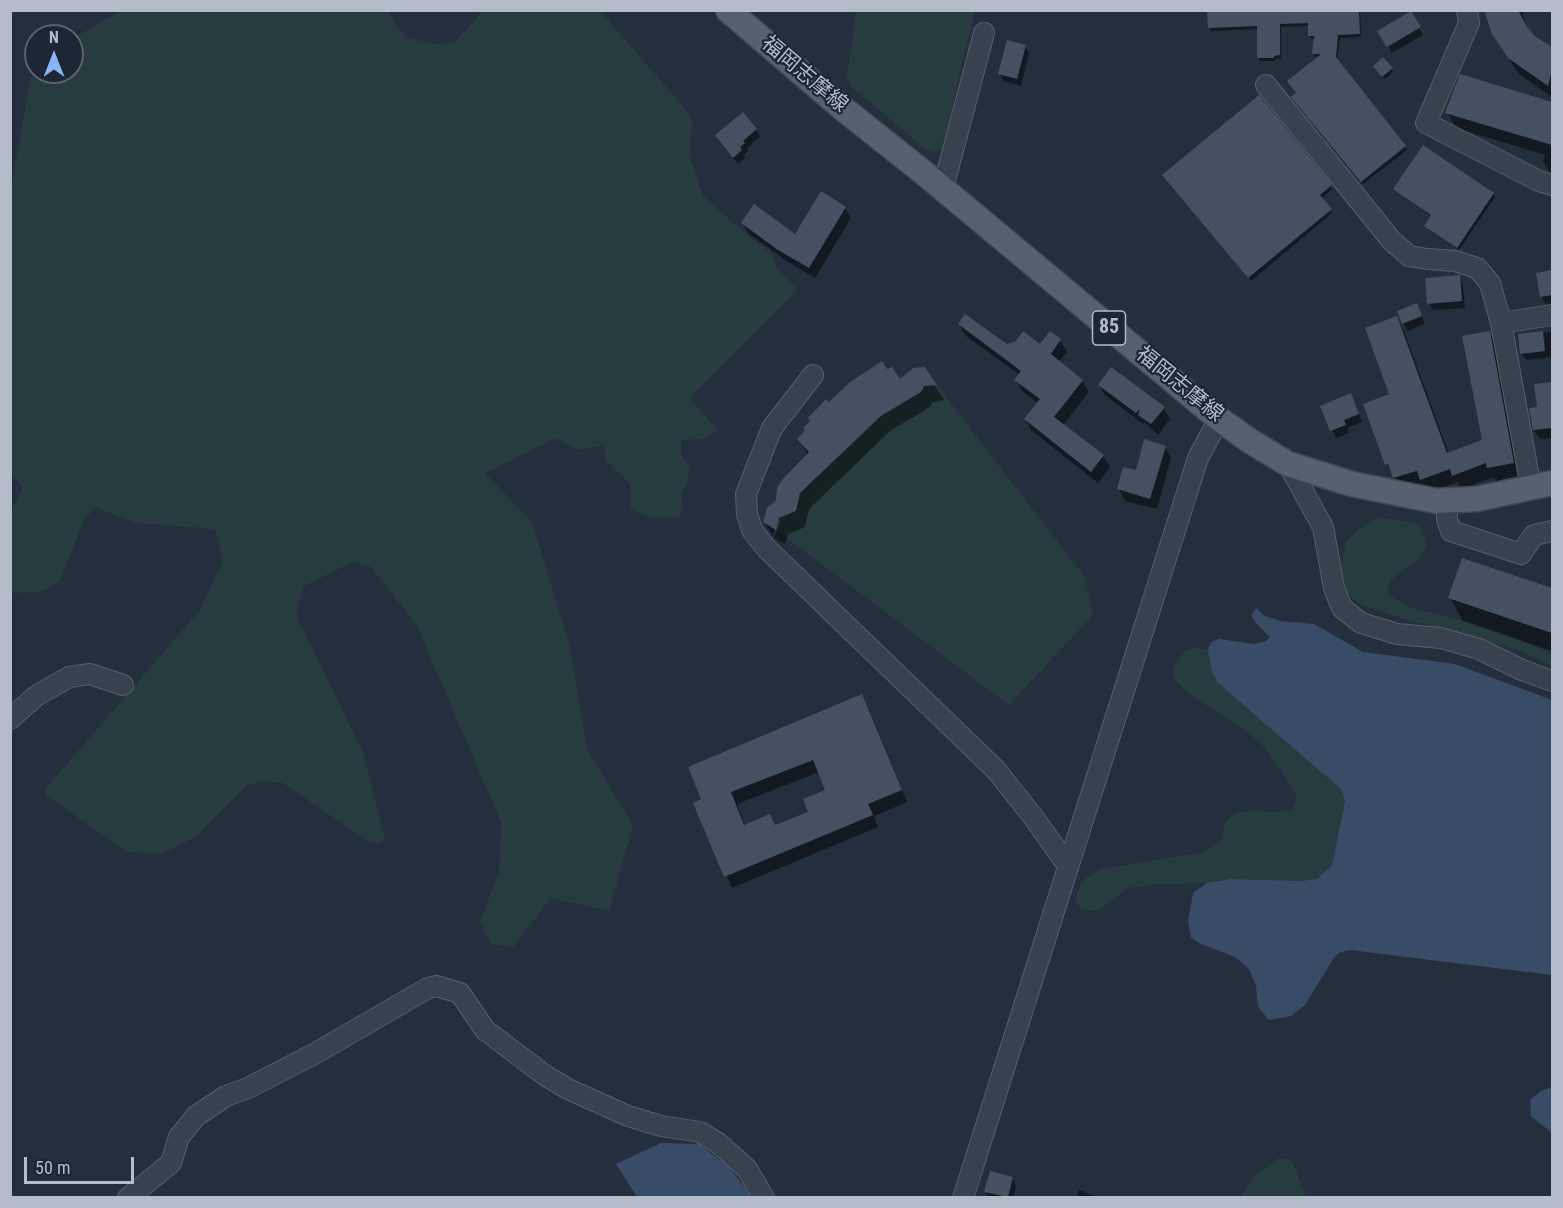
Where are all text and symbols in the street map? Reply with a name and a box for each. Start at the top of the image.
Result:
north arrow [24,24,84,84]
text: N [49,28,59,47]
street label: 福岡志摩線 [756,32,852,118]
road number: 85 [1092,311,1126,345]
street label: 福岡志摩線 [1130,342,1228,428]
scale bar [27,1145,136,1183]
text: 50 m [35,1157,70,1178]

